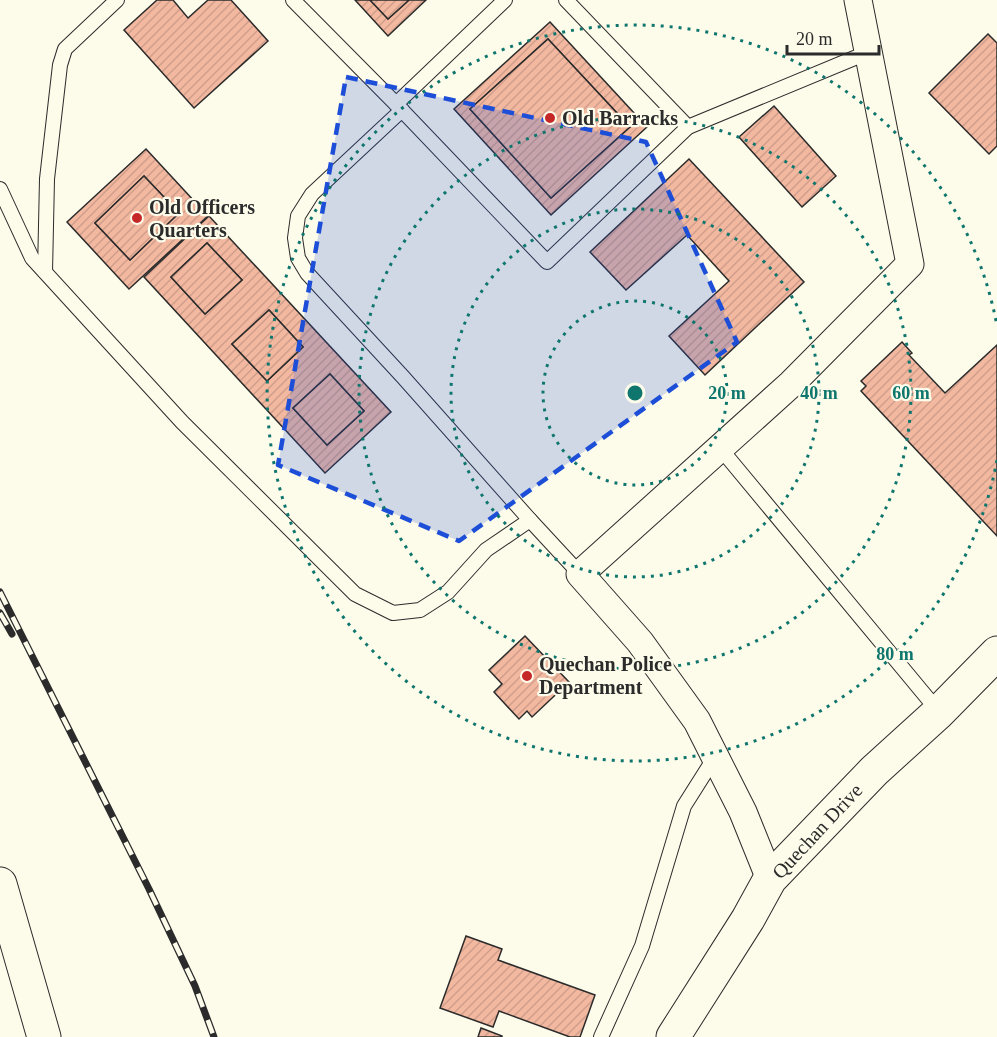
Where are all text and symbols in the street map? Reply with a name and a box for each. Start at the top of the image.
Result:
scale bar [787,18,878,56]
text: 20 m [796,29,833,49]
place label: Old Barracks [562,107,678,129]
marker: Old Barracks [543,111,557,125]
place label: Old Officers Quarters [149,196,255,241]
marker: Old Officers Quarters [130,211,144,225]
centre of rings [625,383,645,403]
text: 20 m [708,383,746,403]
text: 40 m [800,383,838,403]
text: 60 m [892,383,930,403]
text: 80 m [876,644,914,664]
place label: Quechan Police Department [539,653,672,699]
marker: Quechan Police Department [520,669,534,683]
street label: Quechan Drive [767,779,867,883]

